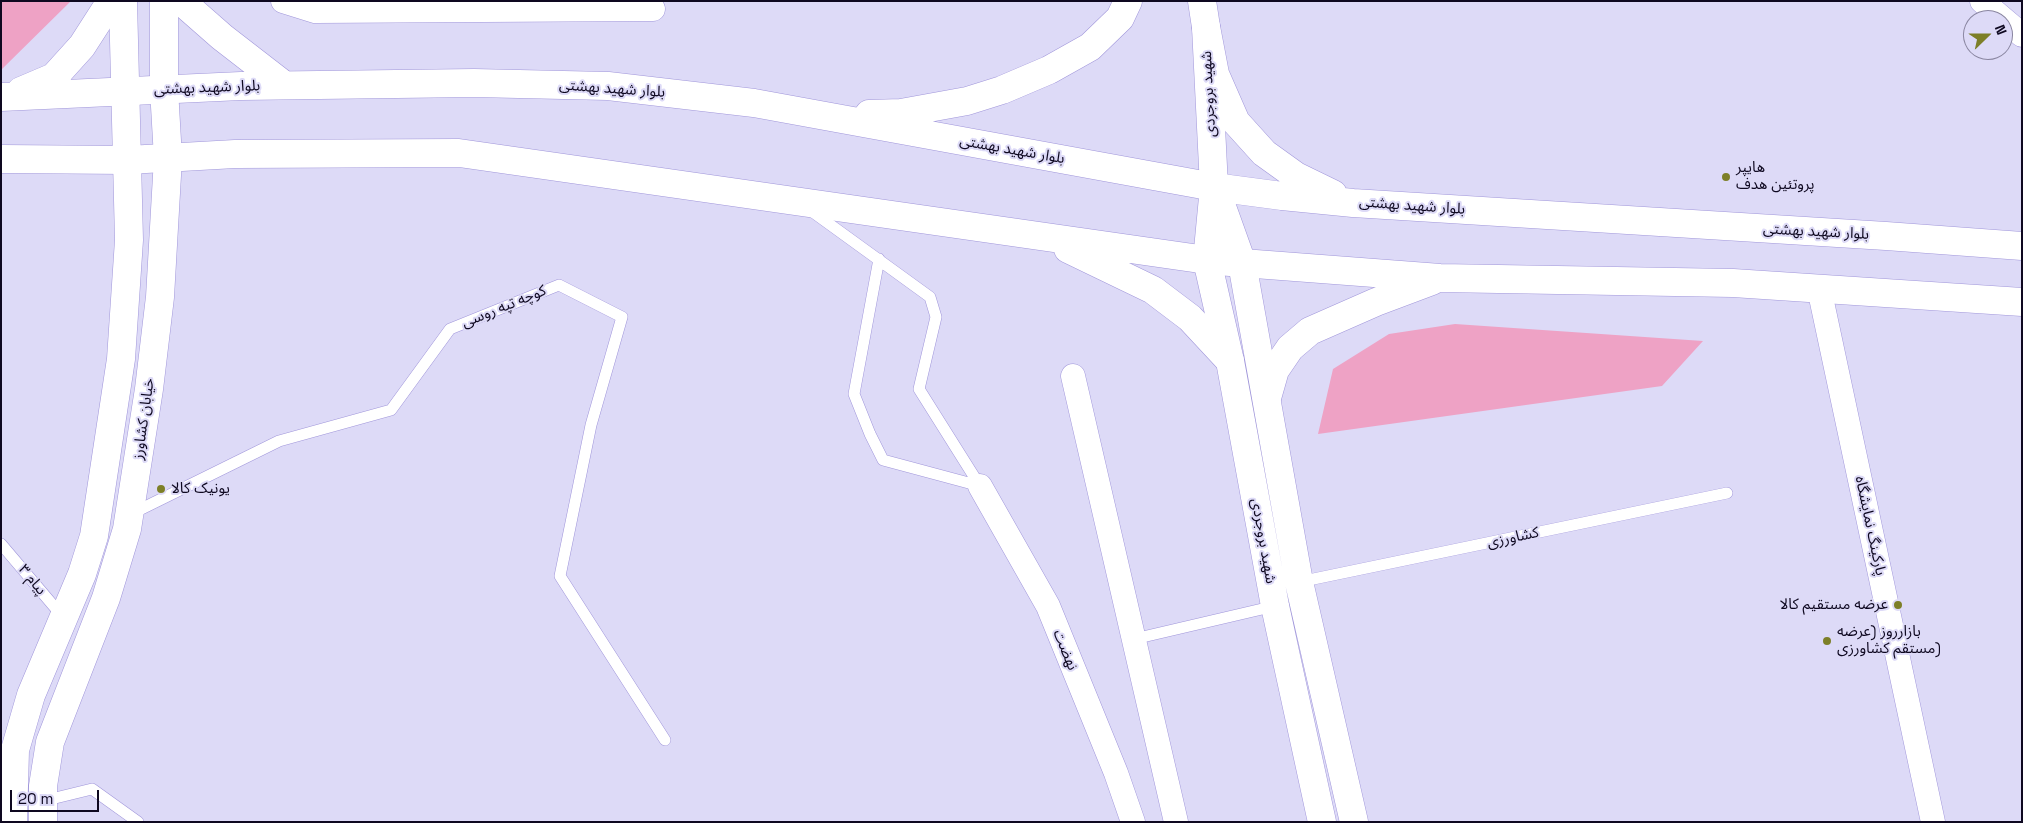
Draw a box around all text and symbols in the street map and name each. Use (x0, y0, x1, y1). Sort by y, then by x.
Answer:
north arrow (1963, 10, 2013, 60)
text: N (1991, 22, 2011, 37)
street label: شهید بروجردی (1198, 50, 1220, 138)
street label: بلوار شهید بهشتی (558, 76, 666, 102)
street label: بلوار شهید بهشتی (154, 77, 260, 99)
street label: بلوار شهید بهشتی (958, 132, 1066, 168)
place label: هایپر پروتئین هدف (1736, 159, 1814, 194)
marker: هایپر پروتئین هدف (1720, 171, 1732, 183)
street label: بلوار شهید بهشتی (1358, 193, 1466, 219)
street label: بلوار شهید بهشتی (1762, 220, 1870, 244)
street label: کوچه تپه روسی (459, 282, 549, 332)
street label: خیابان کشاورز (129, 377, 159, 461)
street label: پارکینگ نمایشگاه (1851, 474, 1889, 578)
place label: یونیک کالا (171, 480, 230, 498)
marker: یونیک کالا (155, 483, 167, 495)
street label: شهید بروجردی (1247, 497, 1279, 585)
street label: کشاورزی (1485, 524, 1541, 552)
street label: پیام ۳ (14, 561, 50, 599)
place label: عرضه مستقیم کالا (1779, 596, 1888, 614)
marker: عرضه مستقیم کالا (1892, 599, 1904, 611)
place label: بازارروز (عرضه مستقم کشاورزی) (1837, 623, 1941, 658)
street label: نهضت (1049, 627, 1081, 673)
marker: بازارروز (عرضه مستقم کشاورزی) (1821, 635, 1833, 647)
scale bar (12, 780, 101, 812)
text: 20 m (18, 789, 53, 808)

